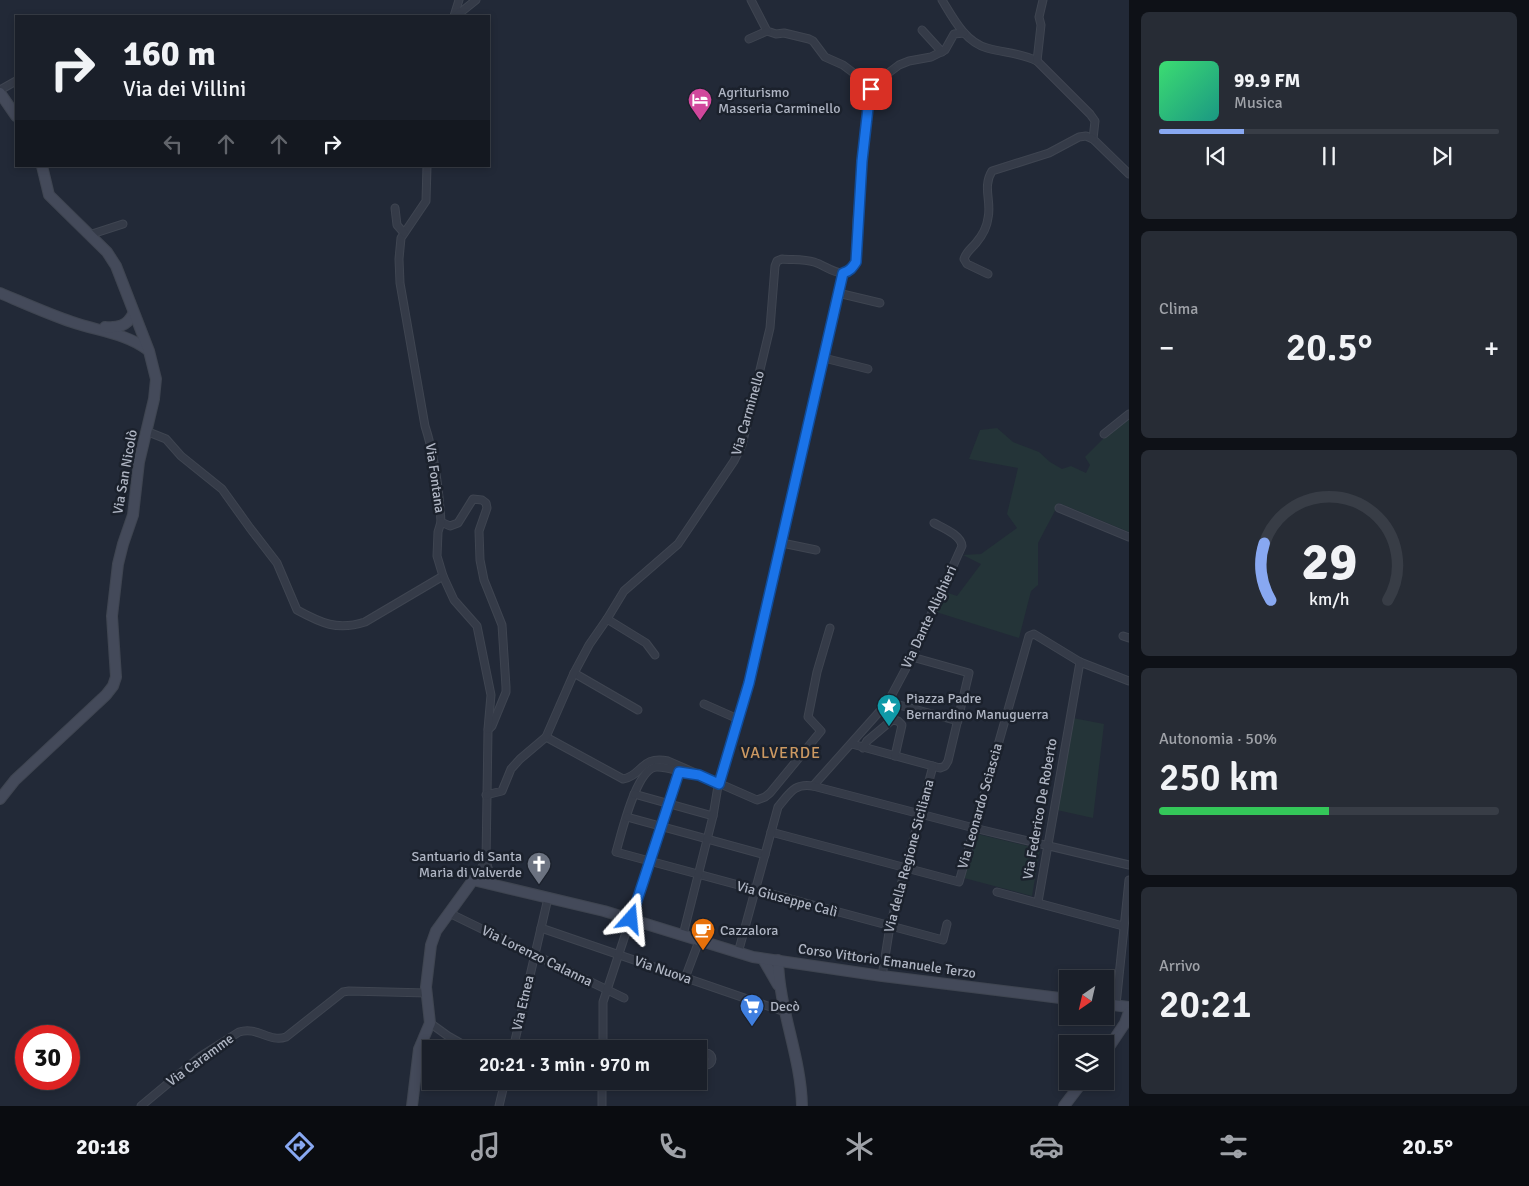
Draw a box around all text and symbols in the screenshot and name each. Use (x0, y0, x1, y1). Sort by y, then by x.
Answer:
text: 160 m (123, 32, 216, 75)
icon: right (40, 35, 105, 100)
pin (850, 68, 892, 110)
text: 99.9 FM (1234, 69, 1300, 93)
text: Via dei Villini (123, 75, 246, 102)
icon: arrive (857, 75, 885, 103)
place label: Agriturismo Masseria Carminello (718, 84, 840, 117)
hotel icon: Agriturismo Masseria Carminello (687, 87, 713, 121)
text: Musica (1234, 93, 1283, 113)
icon: left (159, 130, 187, 158)
icon: ahead (212, 130, 240, 158)
icon: ahead (265, 130, 293, 158)
icon: right (318, 130, 346, 158)
icon: previous (1202, 142, 1230, 170)
icon: pause (1315, 142, 1343, 170)
icon: next (1428, 142, 1456, 170)
text: Clima (1159, 299, 1198, 319)
text: 20.5° (1286, 324, 1372, 371)
text: − (1159, 331, 1174, 365)
text: + (1484, 331, 1499, 365)
street label: Via Carminello (728, 369, 768, 457)
street label: Via San Nicolò (109, 428, 141, 516)
street label: Via Fontana (422, 442, 448, 514)
text: 29 (1301, 530, 1357, 594)
street label: Via Dante Alighieri (898, 563, 960, 671)
text: km/h (1309, 588, 1349, 610)
place label: Piazza Padre Bernardino Manuguerra (906, 690, 1049, 723)
place icon: Piazza Padre Bernardino Manuguerra (876, 693, 902, 727)
text: Autonomia · 50% (1159, 729, 1277, 749)
street label: Via Federico De Roberto (1019, 737, 1061, 881)
street label: Via Leonardo Sciascia (954, 741, 1006, 871)
district label: VALVERDE (741, 743, 821, 763)
text: 250 km (1159, 754, 1279, 801)
street label: Via della Regione Siciliana (880, 778, 938, 934)
place label: Santuario di Santa Maria di Valverde (412, 848, 522, 881)
church icon: Santuario di Santa Maria di Valverde (526, 851, 552, 885)
street label: Via Giuseppe Calì (735, 877, 839, 921)
position arrow (604, 892, 656, 944)
cafe icon: Cazzalora (690, 917, 716, 951)
street label: Via Lorenzo Calanna (479, 922, 595, 990)
place label: Cazzalora (720, 922, 778, 939)
street label: Corso Vittorio Emanuele Terzo (797, 940, 977, 982)
street label: Via Nuova (632, 952, 694, 988)
text: Arrivo (1159, 956, 1200, 976)
north arrow (1059, 970, 1114, 1025)
map controls (1059, 970, 1114, 1090)
street label: Via Etnea (508, 974, 538, 1032)
text: 20:21 (1159, 981, 1252, 1028)
supermarket icon: Decò (739, 993, 765, 1027)
place label: Decò (770, 998, 800, 1015)
speed limit sign: 30 (15, 1025, 80, 1090)
street label: Via Caramme (163, 1030, 237, 1090)
button: layers (1059, 1035, 1114, 1090)
text: 20:21 · 3 min · 970 m (479, 1053, 650, 1077)
icon: directions (282, 1129, 317, 1164)
icon: music (468, 1129, 503, 1164)
icon: phone (655, 1129, 690, 1164)
icon: climate (842, 1129, 877, 1164)
icon: car (1029, 1129, 1064, 1164)
icon: filters (1216, 1129, 1251, 1164)
text: 20:18 (76, 1133, 130, 1160)
text: 20.5° (1402, 1133, 1453, 1160)

